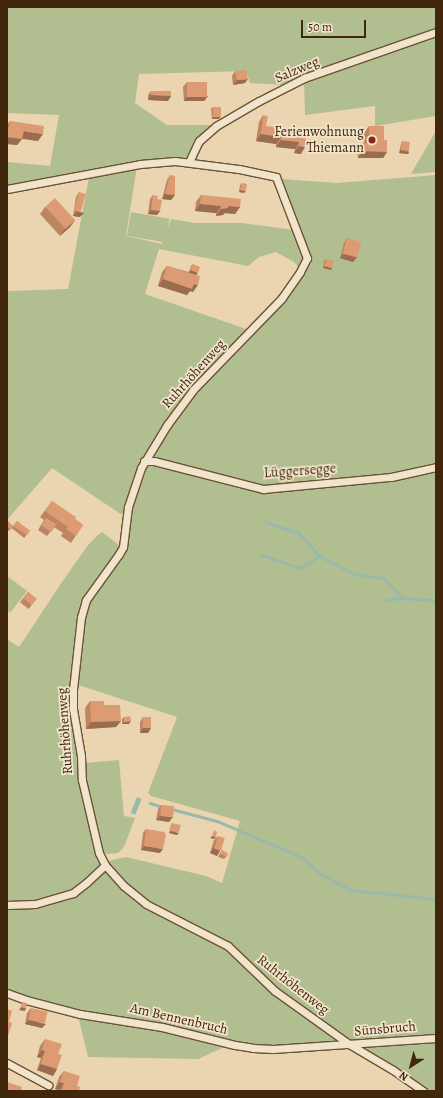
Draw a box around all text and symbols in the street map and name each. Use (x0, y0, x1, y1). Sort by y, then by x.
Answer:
scale bar (303, 12, 368, 38)
text: 50 m (308, 19, 332, 35)
street label: Salzweg (272, 53, 322, 87)
place label: Ferienwohnung Thiemann (274, 124, 364, 156)
marker: Ferienwohnung Thiemann (367, 135, 377, 145)
street label: Ruhrhöhenweg (159, 336, 229, 412)
street label: Lüggersegge (263, 460, 337, 482)
street label: Ruhrhöhenweg (54, 687, 76, 775)
street label: Ruhrhöhenweg (254, 952, 332, 1018)
street label: Am Bennenbruch (129, 1000, 229, 1038)
street label: Sünsbruch (354, 1018, 416, 1040)
north arrow (391, 1046, 431, 1086)
text: N (396, 1068, 411, 1085)

